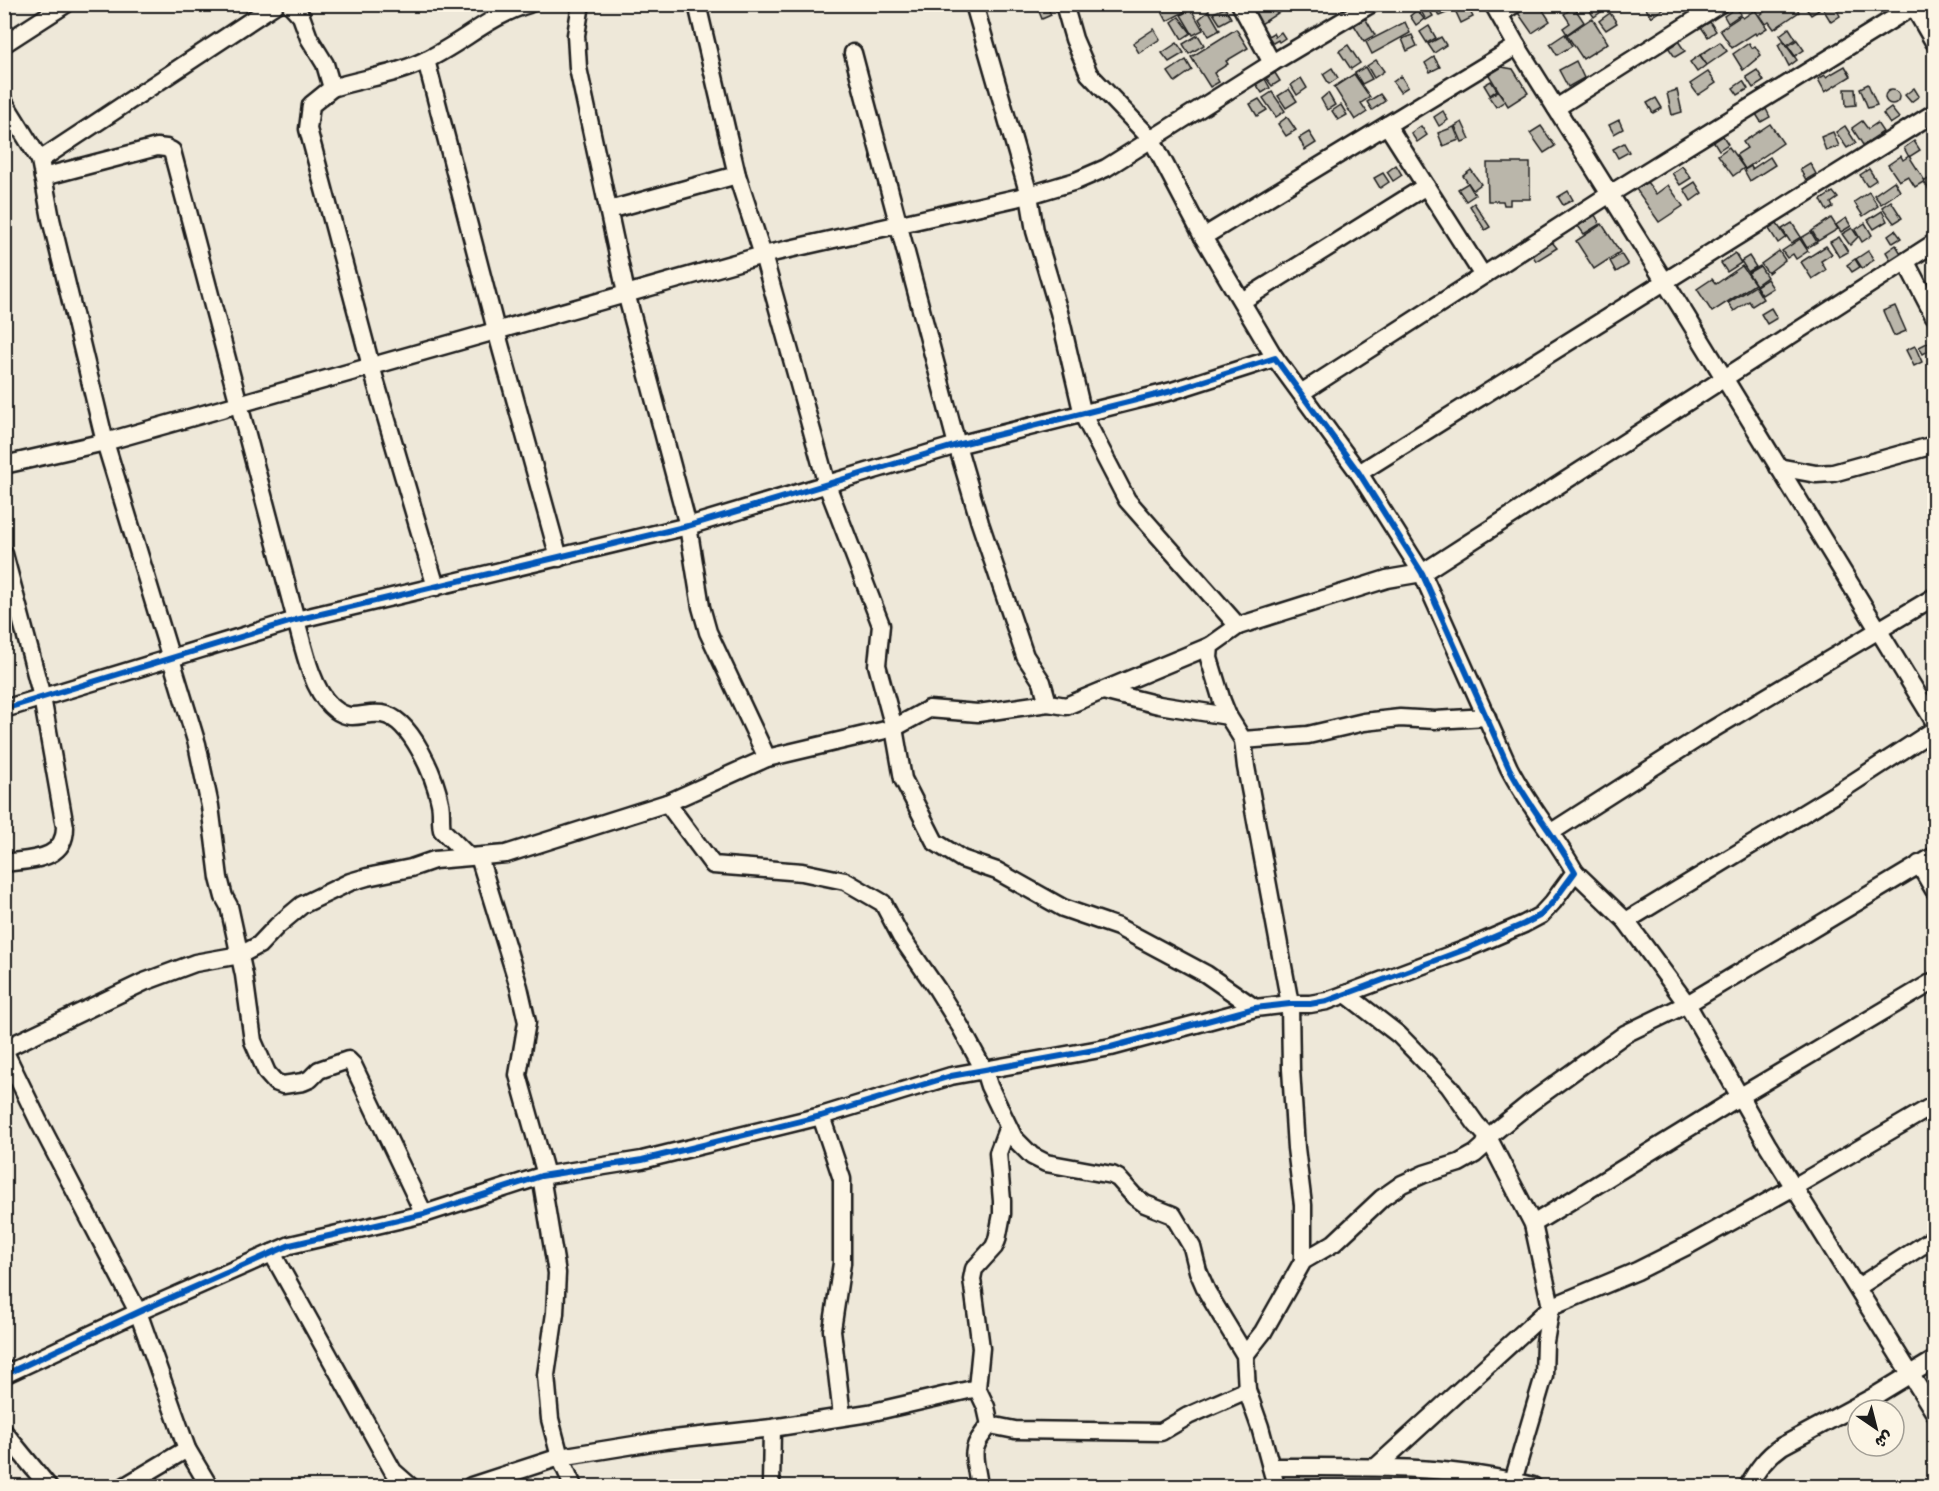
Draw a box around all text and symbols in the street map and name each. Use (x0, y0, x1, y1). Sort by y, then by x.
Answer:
north arrow (1846, 1398, 1906, 1458)
text: ش (1872, 1427, 1897, 1453)

